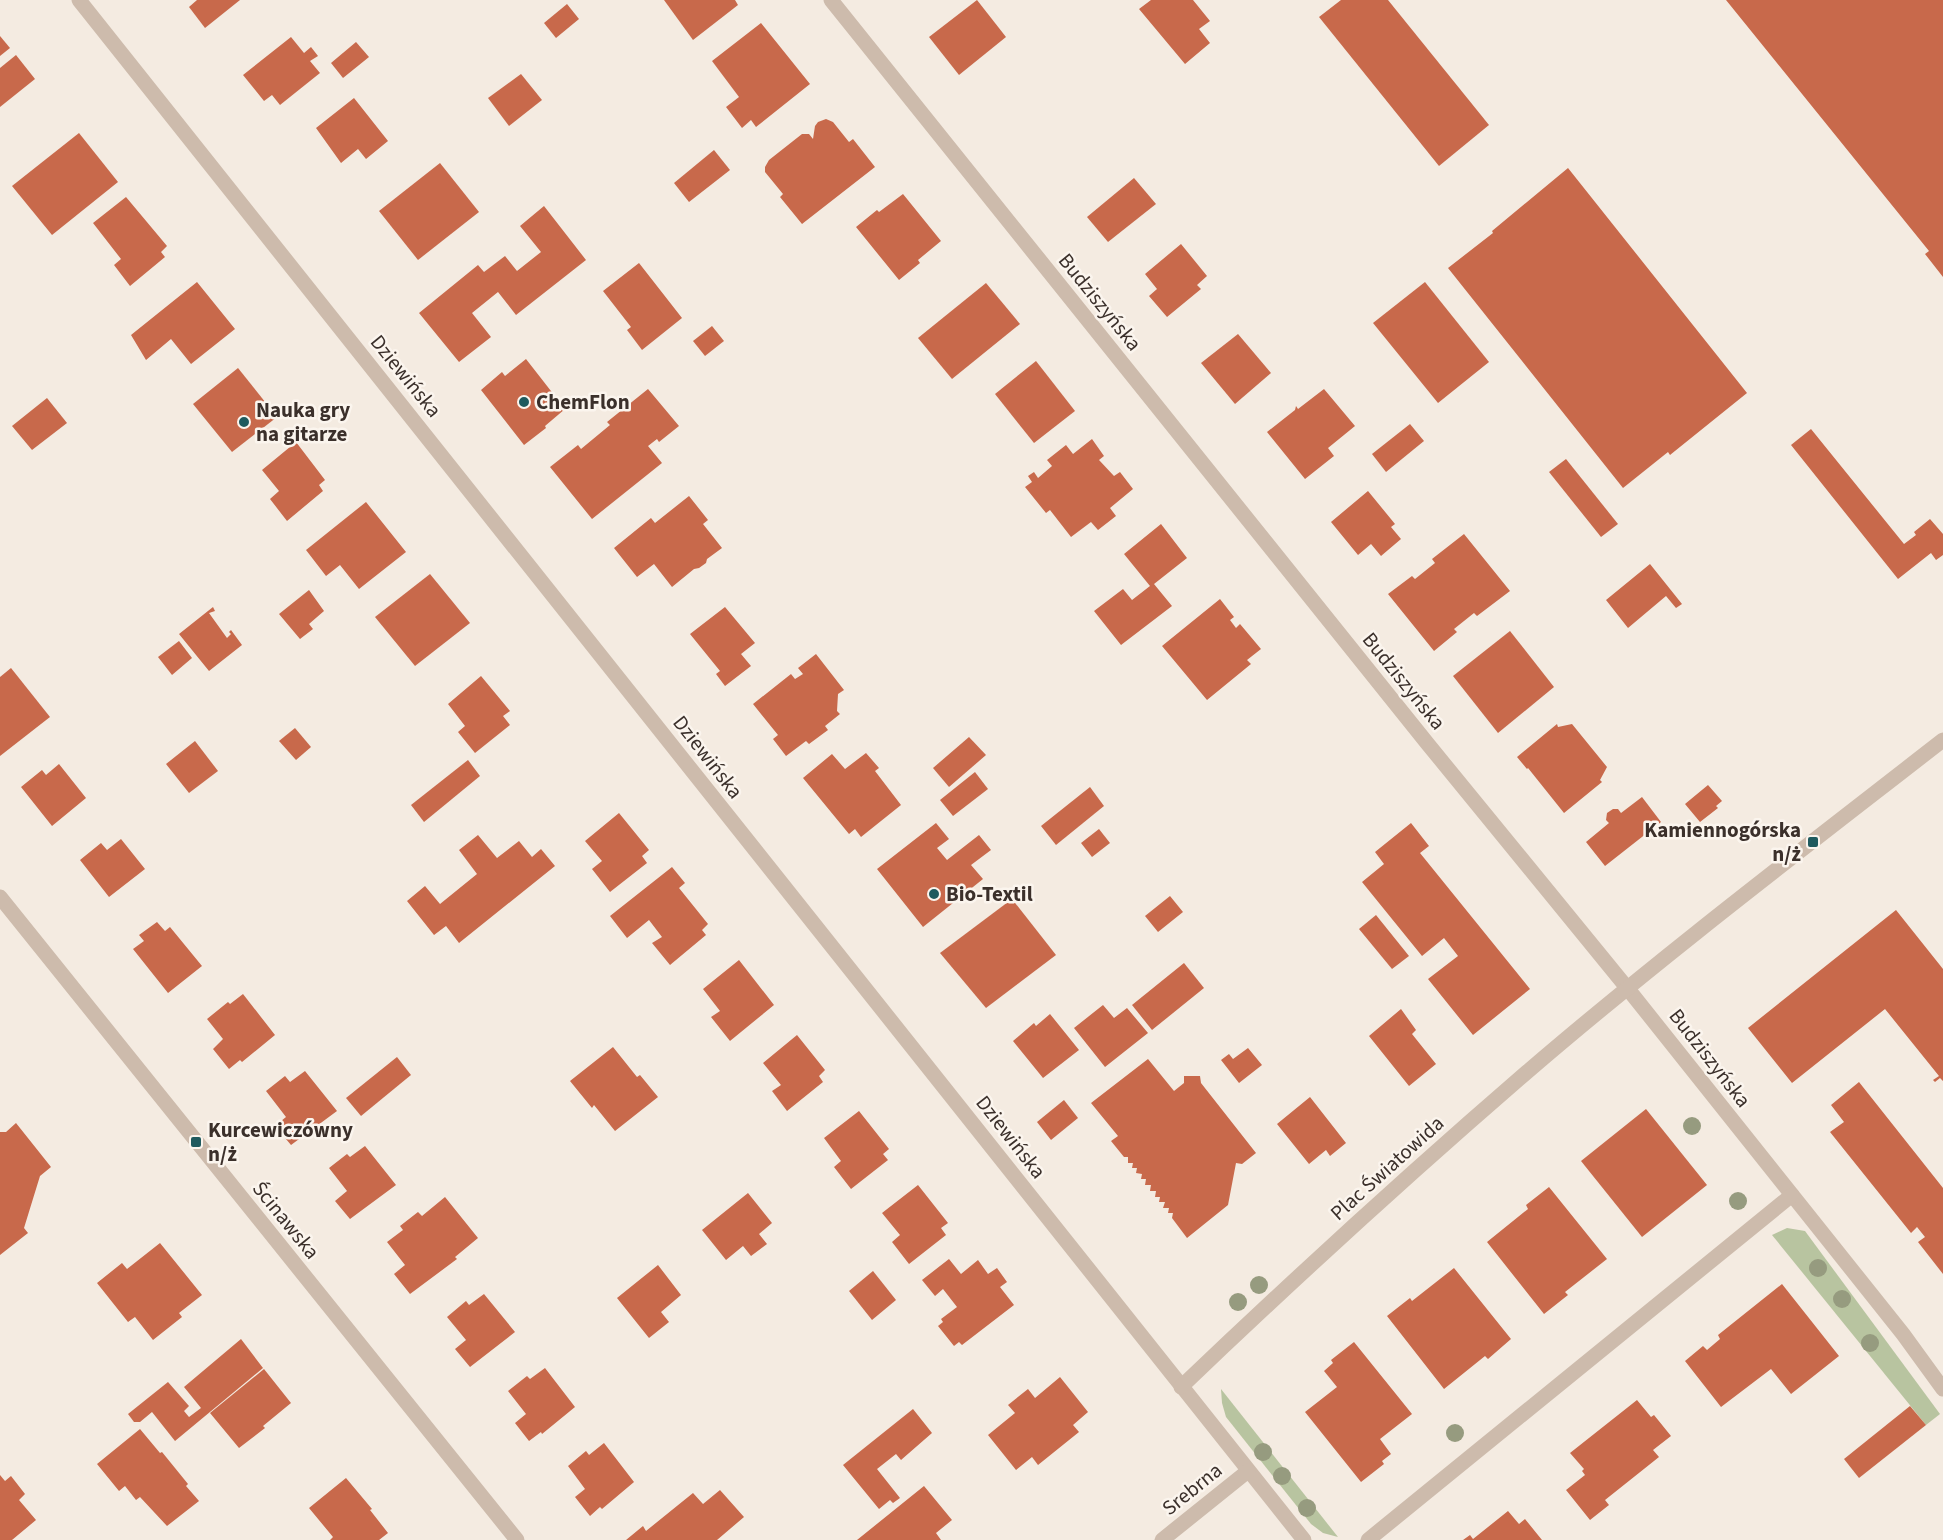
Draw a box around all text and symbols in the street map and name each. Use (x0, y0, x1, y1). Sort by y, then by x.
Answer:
street label: Budziszyńska (1051, 247, 1149, 357)
street label: Dziewińska (363, 328, 449, 424)
place label: ChemFlon (536, 387, 630, 417)
place label: Nauka gry na gitarze (256, 395, 350, 449)
marker: ChemFlon (517, 395, 531, 409)
marker: Nauka gry na gitarze (237, 415, 251, 429)
street label: Budziszyńska (1355, 626, 1453, 736)
street label: Dziewińska (666, 709, 750, 805)
place label: Kamiennogórska n/ż (1644, 815, 1801, 869)
marker: Kamiennogórska n/ż (1806, 835, 1820, 849)
place label: Bio-Textil (946, 879, 1033, 909)
marker: Bio-Textil (927, 887, 941, 901)
street label: Budziszyńska (1662, 1002, 1758, 1114)
street label: Dziewińska (969, 1089, 1053, 1185)
street label: Plac Światowida (1323, 1109, 1451, 1227)
place label: Kurcewiczówny n/ż (208, 1115, 353, 1169)
marker: Kurcewiczówny n/ż (189, 1135, 203, 1149)
street label: Ścinawska (245, 1175, 327, 1265)
street label: Srebrna (1155, 1455, 1229, 1523)

